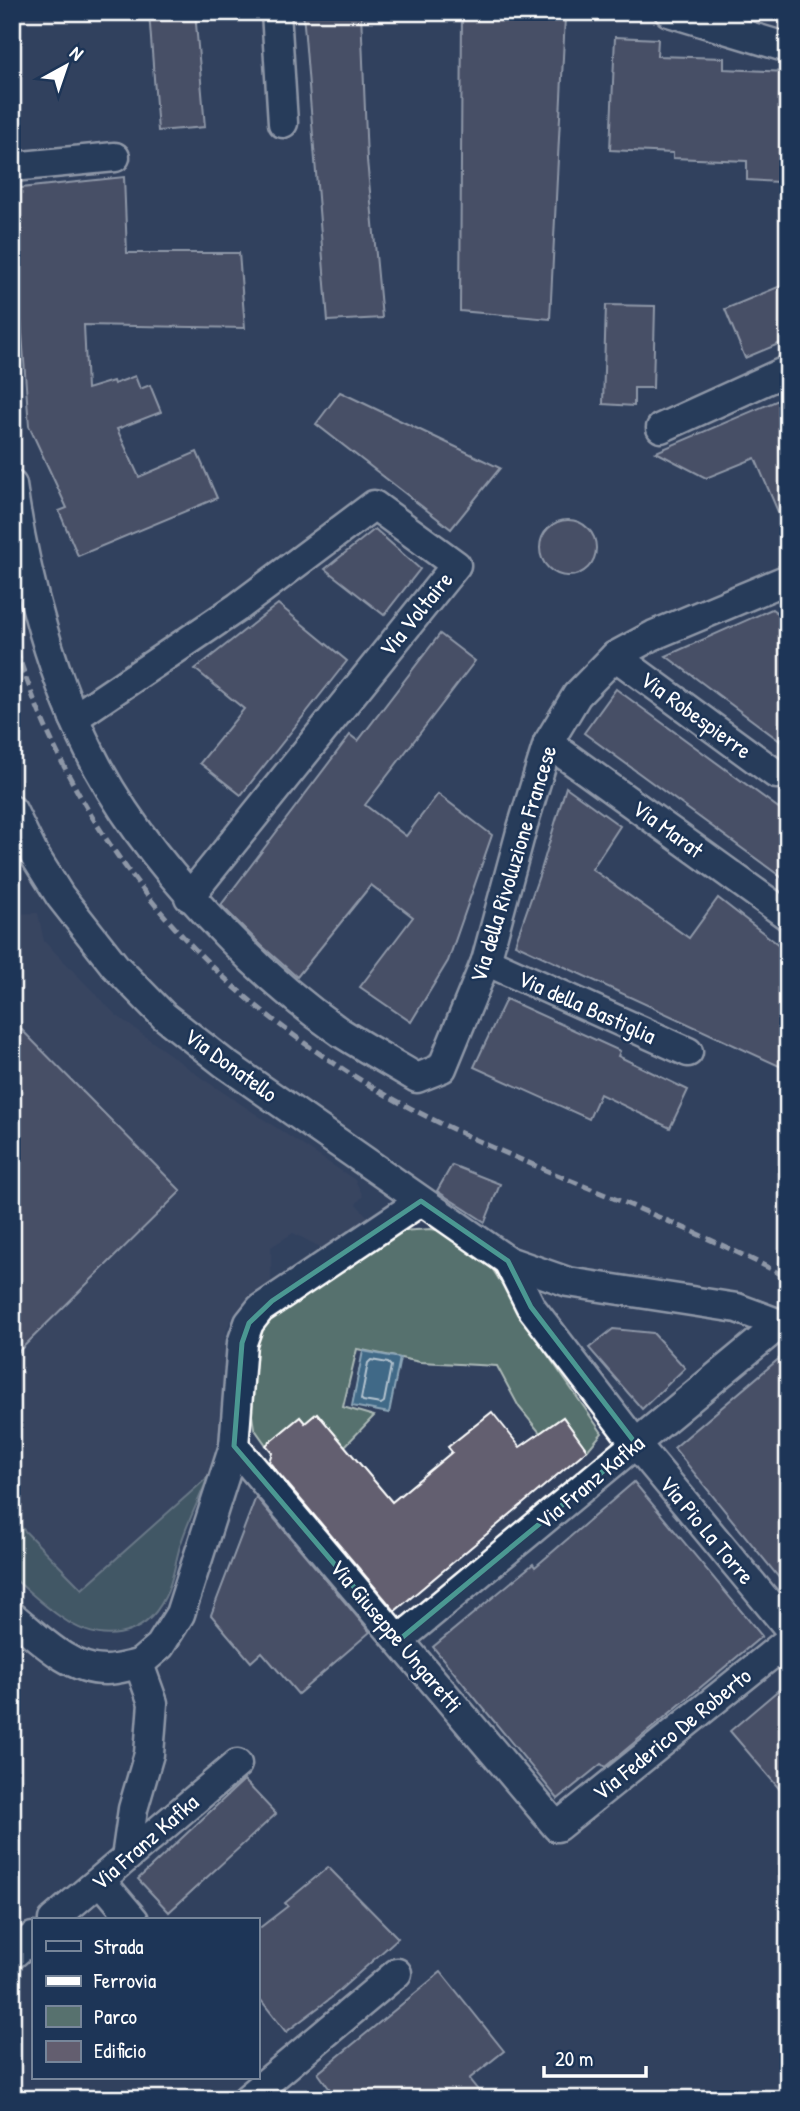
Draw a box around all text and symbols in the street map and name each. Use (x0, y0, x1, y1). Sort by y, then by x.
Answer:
north arrow (32, 32, 102, 102)
text: N (65, 40, 89, 66)
street label: Via Voltaire (372, 565, 459, 663)
street label: Via Robespierre (634, 664, 758, 766)
street label: Via della Rivoluzione Francese (462, 742, 563, 986)
street label: Via Marat (626, 792, 711, 866)
street label: Via della Bastiglia (513, 962, 661, 1051)
street label: Via Donatello (178, 1020, 284, 1109)
street label: Via Franz Kafka (529, 1427, 650, 1536)
street label: Via Pio La Torre (653, 1469, 762, 1591)
street label: Via Giuseppe Ungaretti (323, 1552, 470, 1719)
street label: Via Federico De Roberto (586, 1660, 757, 1807)
street label: Via Franz Kafka (85, 1787, 205, 1897)
legend (32, 1918, 259, 2080)
text: Strada (94, 1932, 144, 1961)
text: Ferrovia (93, 1966, 156, 1995)
text: Parco (94, 2002, 137, 2031)
scale bar (544, 2034, 646, 2078)
text: Edificio (94, 2036, 146, 2065)
text: 20 m (555, 2044, 593, 2073)

